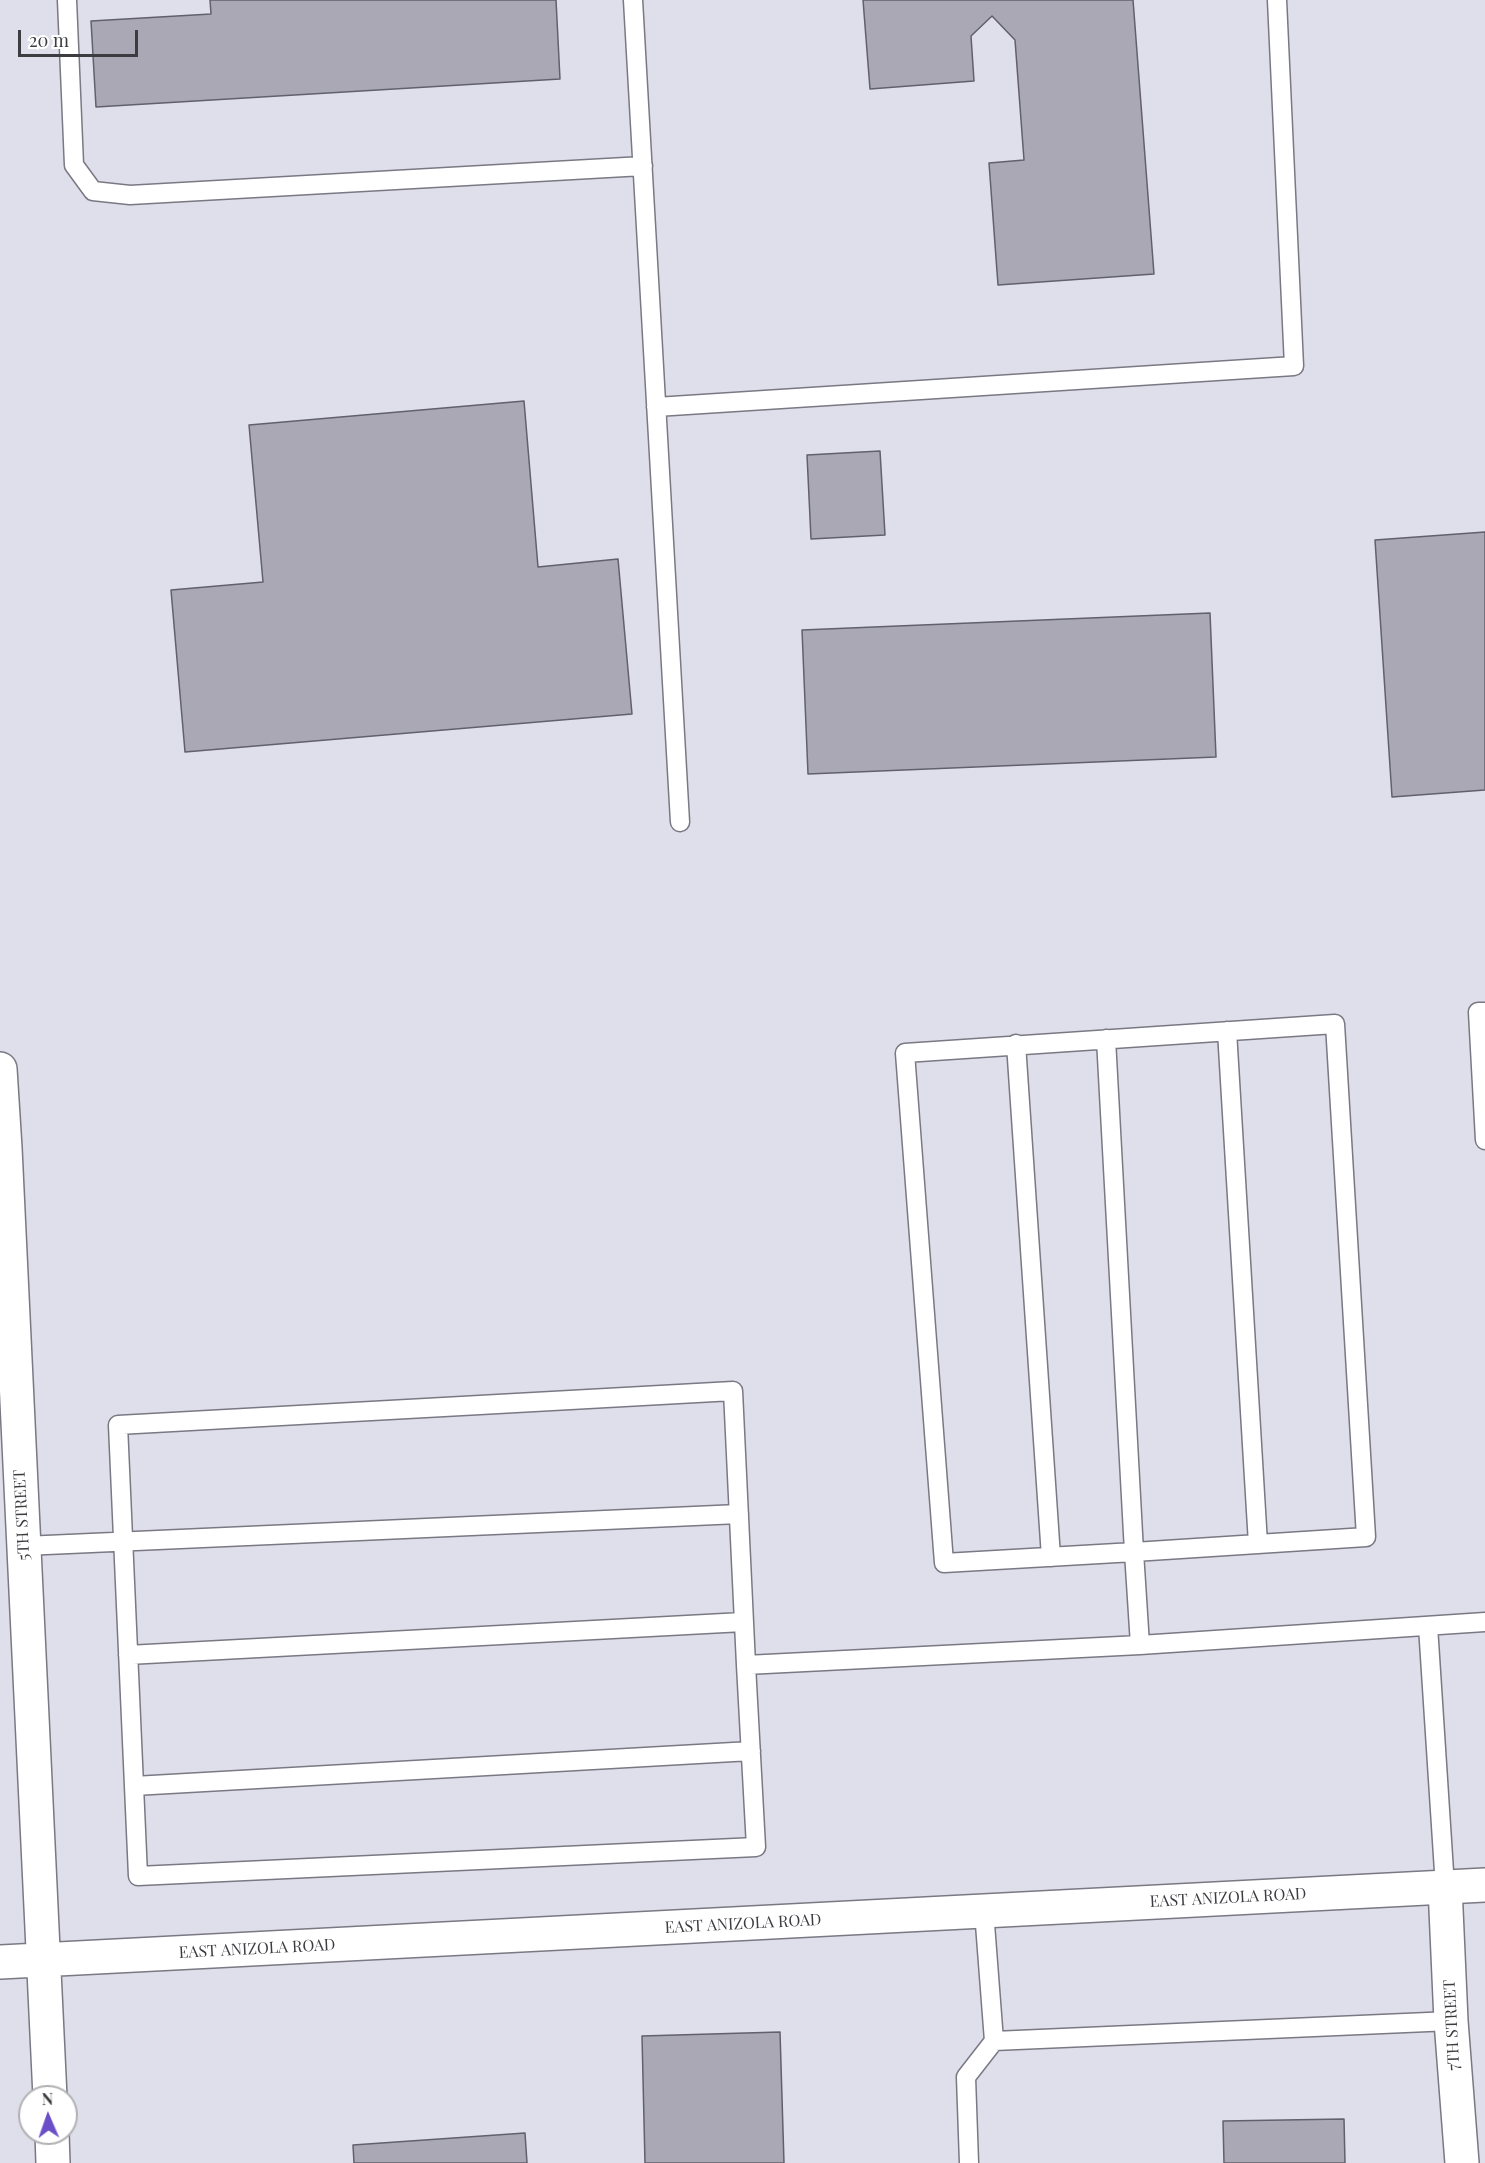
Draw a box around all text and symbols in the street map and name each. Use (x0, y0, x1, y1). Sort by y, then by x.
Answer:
scale bar (21, 18, 141, 56)
text: 20 m (29, 28, 69, 52)
street label: 5TH STREET (10, 1469, 34, 1561)
street label: EAST ANIZOLA ROAD (1149, 1884, 1307, 1912)
street label: EAST ANIZOLA ROAD (664, 1910, 822, 1938)
street label: EAST ANIZOLA ROAD (178, 1935, 336, 1963)
street label: 7TH STREET (1440, 1979, 1464, 2071)
north arrow (18, 2085, 78, 2145)
text: N (41, 2088, 54, 2109)

